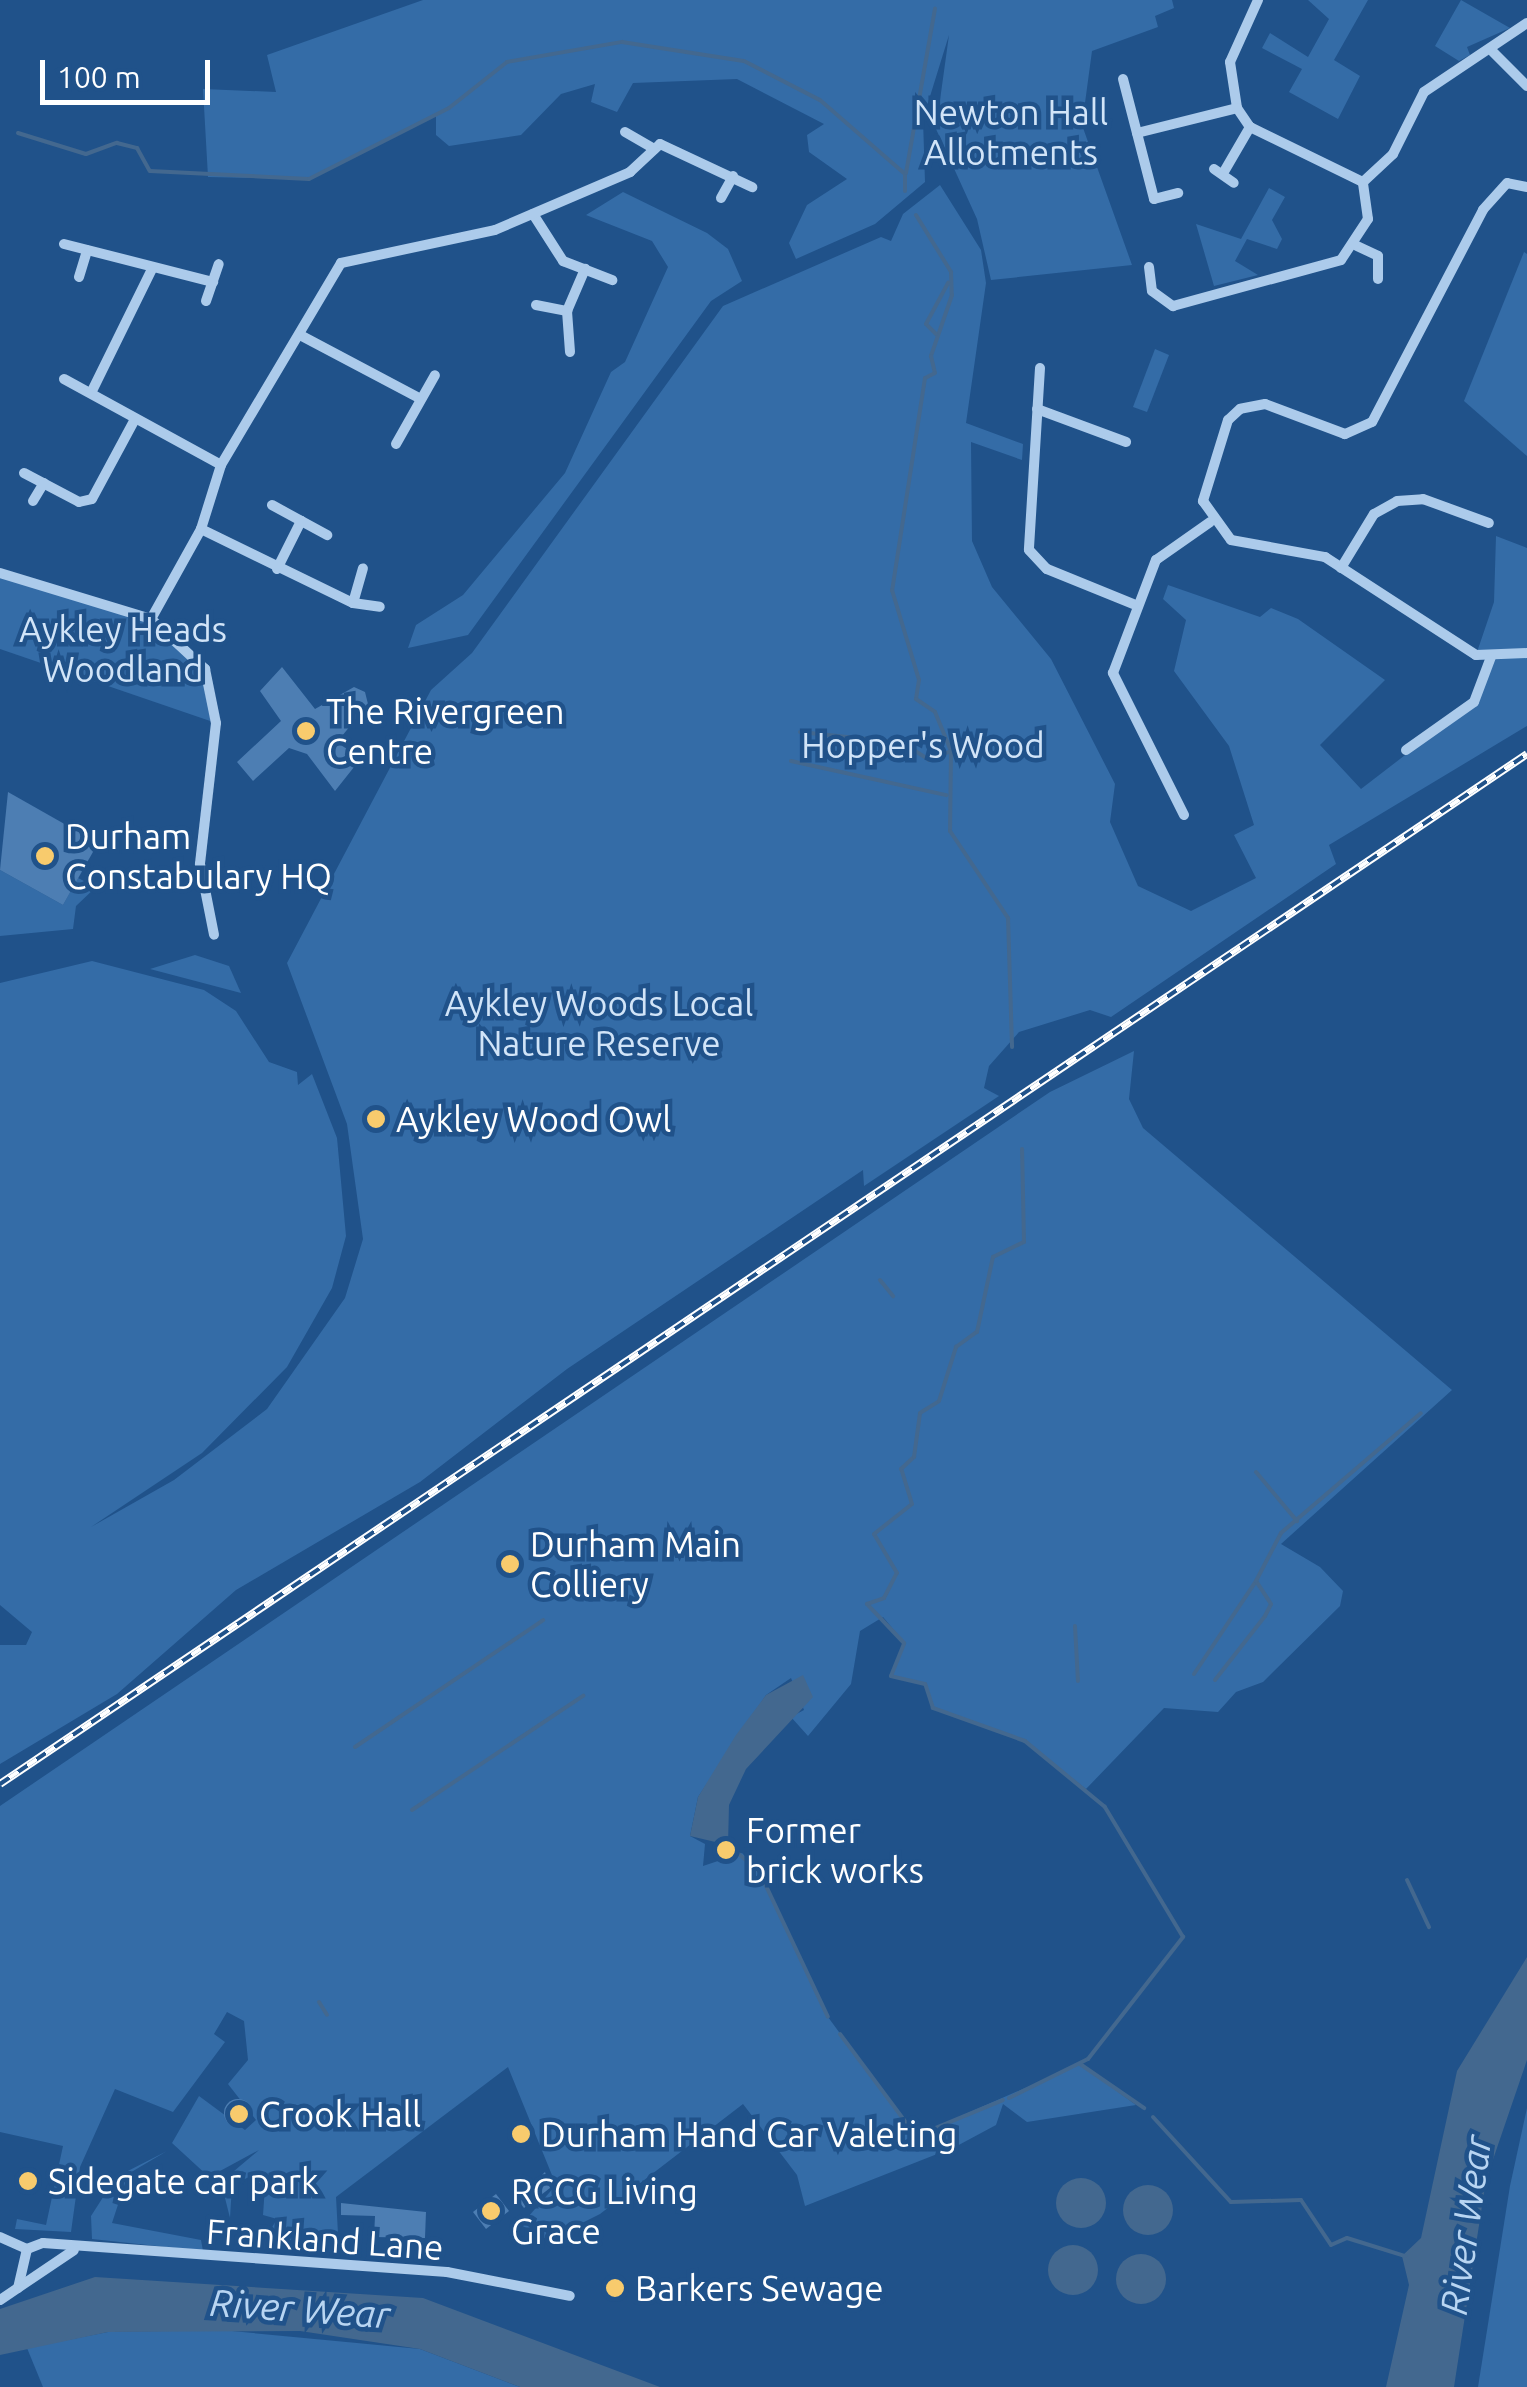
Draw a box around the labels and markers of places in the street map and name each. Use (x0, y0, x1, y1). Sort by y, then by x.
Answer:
place label: The Rivergreen Centre (326, 690, 565, 772)
marker: The Rivergreen Centre (295, 720, 317, 742)
place label: Durham Constabulary HQ (65, 815, 332, 897)
marker: Durham Constabulary HQ (34, 845, 56, 867)
place label: Aykley Wood Owl (396, 1098, 671, 1140)
marker: Aykley Wood Owl (365, 1108, 387, 1130)
place label: Durham Main Colliery (530, 1523, 741, 1605)
marker: Durham Main Colliery (499, 1553, 521, 1575)
place label: Former brick works (746, 1809, 924, 1891)
marker: Former brick works (715, 1839, 737, 1861)
place label: Crook Hall (259, 2093, 421, 2135)
marker: Crook Hall (228, 2103, 250, 2125)
place label: Durham Hand Car Valeting (541, 2113, 957, 2155)
marker: Durham Hand Car Valeting (510, 2123, 532, 2145)
place label: Sidegate car park (48, 2160, 319, 2202)
marker: Sidegate car park (17, 2170, 39, 2192)
place label: RCCG Living Grace (511, 2170, 698, 2252)
marker: RCCG Living Grace (480, 2200, 502, 2222)
place label: Barkers Sewage (635, 2267, 884, 2309)
marker: Barkers Sewage (604, 2277, 626, 2299)

